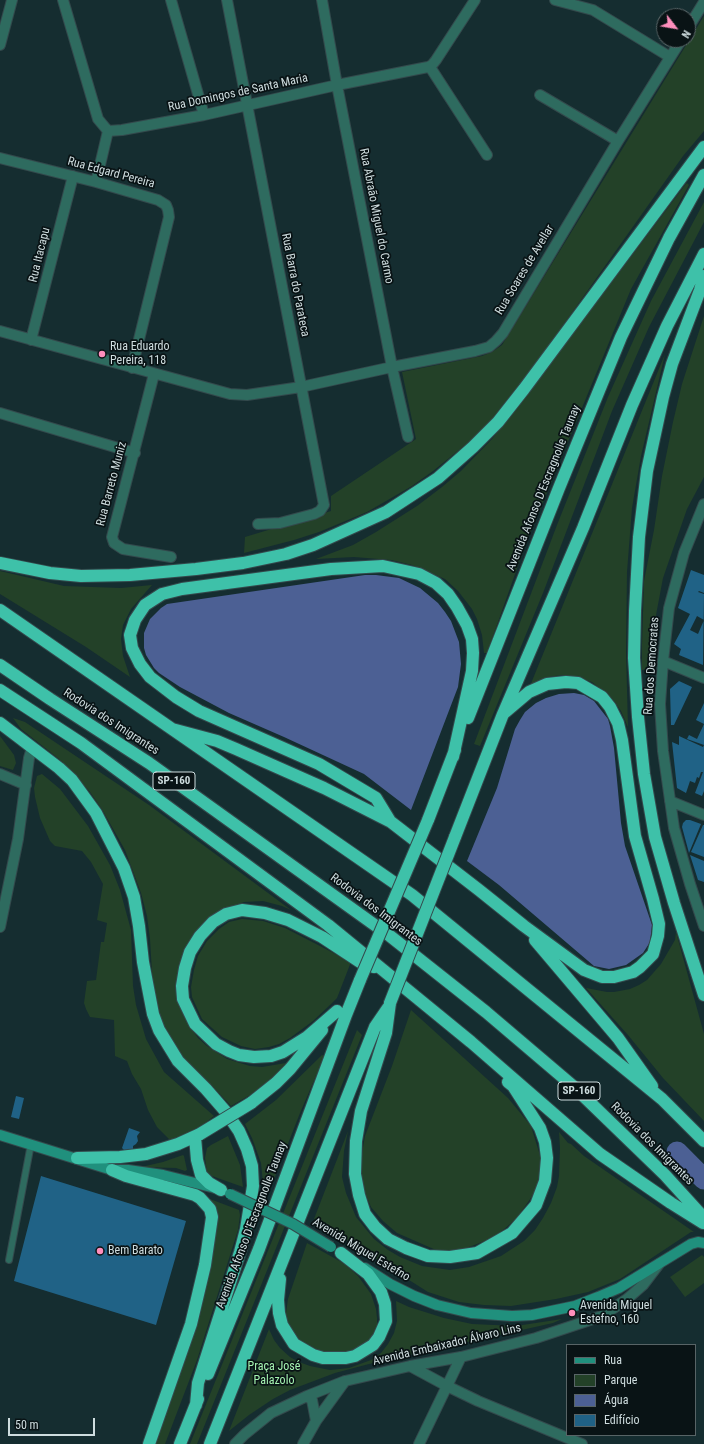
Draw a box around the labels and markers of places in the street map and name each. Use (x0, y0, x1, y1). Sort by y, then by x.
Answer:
place label: Rua Eduardo Pereira, 118 (110, 340, 170, 368)
marker: Rua Eduardo Pereira, 118 (97, 349, 107, 359)
place label: Bem Barato (108, 1244, 163, 1258)
marker: Bem Barato (95, 1246, 105, 1256)
place label: Avenida Miguel Estefno, 160 (580, 1299, 652, 1327)
marker: Avenida Miguel Estefno, 160 (567, 1308, 577, 1318)

